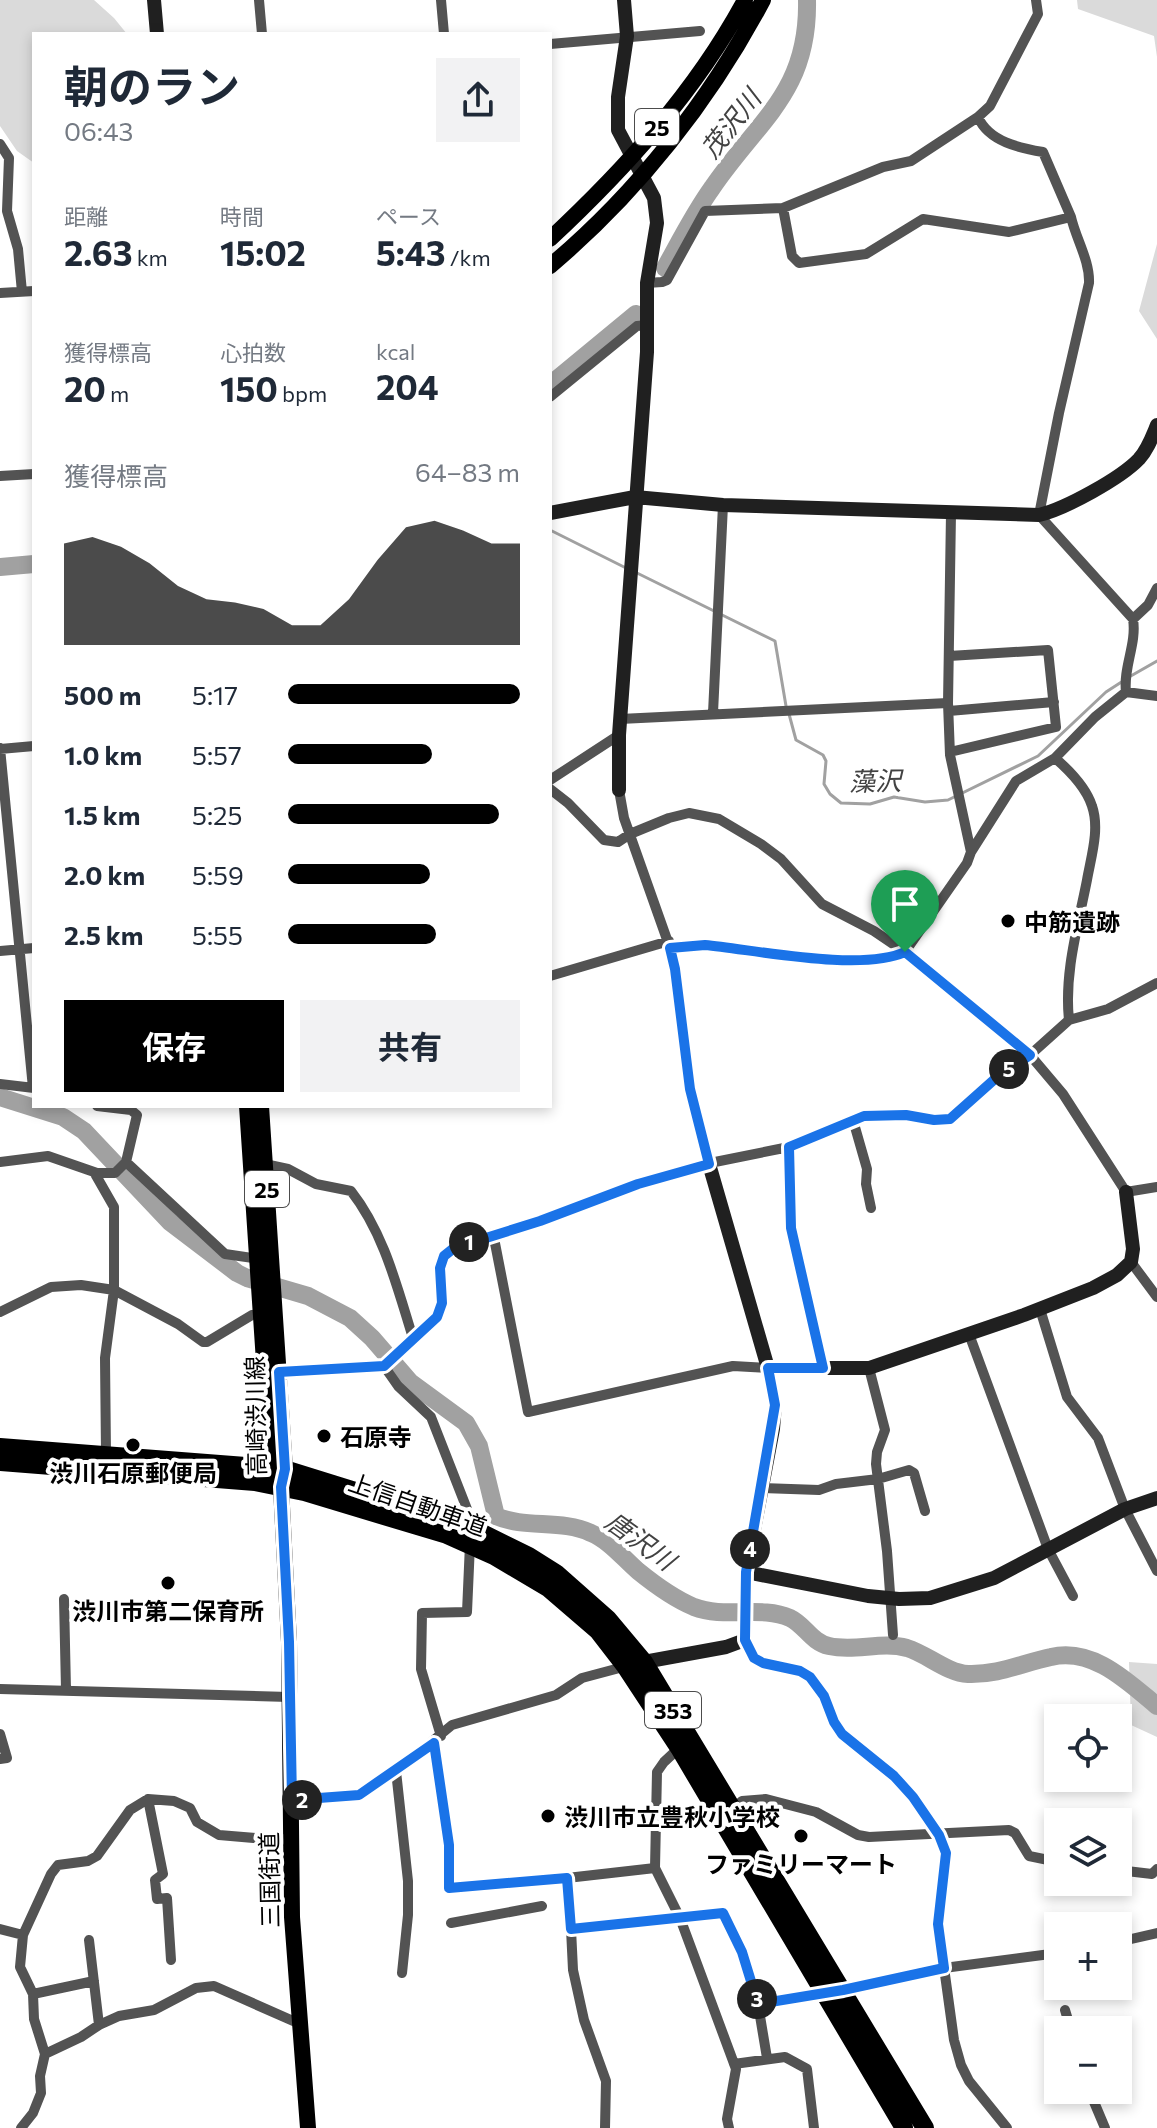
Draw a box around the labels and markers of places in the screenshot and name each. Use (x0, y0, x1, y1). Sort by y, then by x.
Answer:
pin (871, 870, 939, 952)
place label: 中筋遺跡 (1024, 907, 1120, 936)
marker: 中筋遺跡 (999, 912, 1017, 930)
pin: 5 (989, 1049, 1029, 1089)
pin: 1 (449, 1222, 489, 1262)
place label: 石原寺 (340, 1422, 412, 1451)
marker: 石原寺 (315, 1427, 333, 1445)
marker: 渋川石原郵便局 (124, 1436, 142, 1454)
place label: 渋川石原郵便局 (49, 1458, 217, 1487)
pin: 4 (730, 1529, 770, 1569)
marker: 渋川市第二保育所 (159, 1574, 177, 1592)
place label: 渋川市第二保育所 (72, 1596, 264, 1625)
pin: 2 (282, 1780, 322, 1820)
place label: 渋川市立豊秋小学校 (564, 1802, 780, 1831)
marker: 渋川市立豊秋小学校 (539, 1807, 557, 1825)
marker: ファミリーマート (792, 1827, 810, 1845)
place label: ファミリーマート (705, 1849, 897, 1878)
pin: 3 (737, 1979, 777, 2019)

